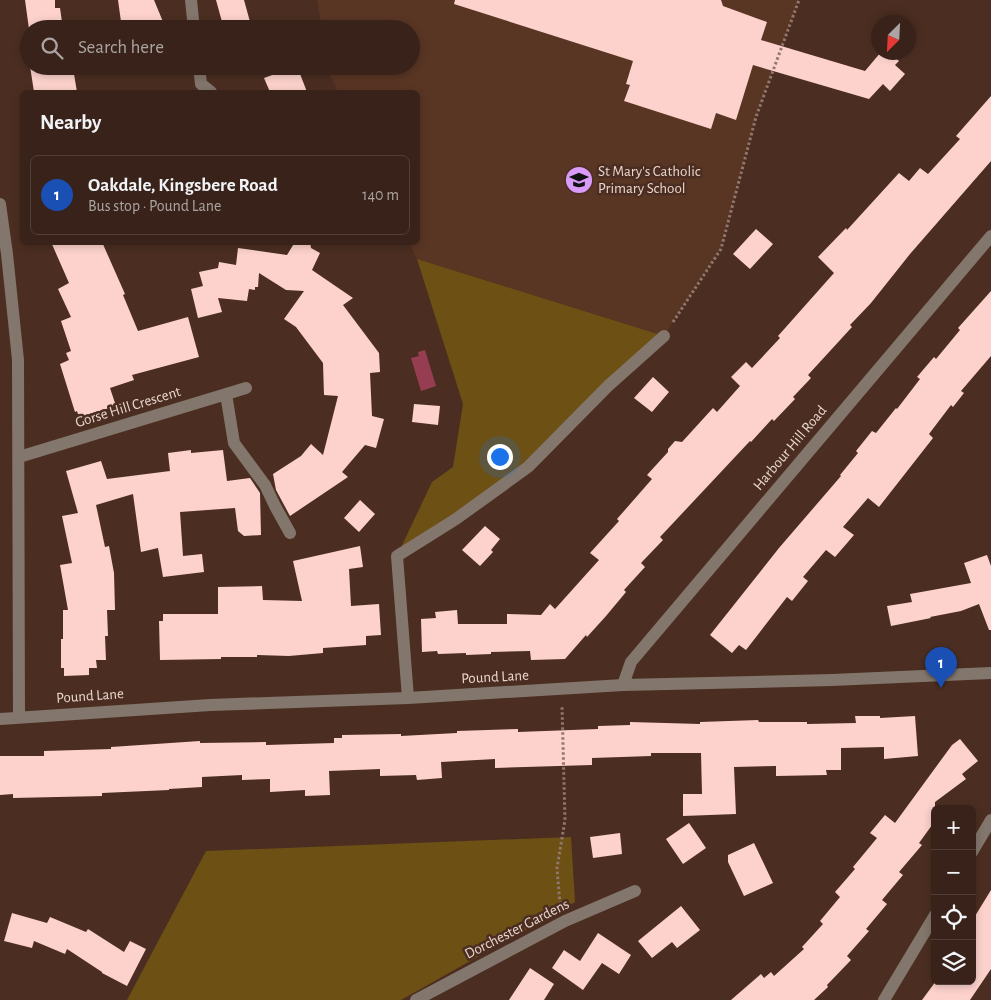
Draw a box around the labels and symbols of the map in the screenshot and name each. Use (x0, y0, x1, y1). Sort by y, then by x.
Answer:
north arrow (871, 15, 916, 60)
place label: St Mary's Catholic Primary School (598, 164, 701, 196)
school or university icon: St Mary's Catholic Primary School (564, 165, 594, 195)
street label: Gorse Hill Crescent (73, 384, 183, 430)
street label: Harbour Hill Road (750, 403, 830, 493)
your location (487, 444, 513, 470)
pin: 1 (925, 647, 957, 688)
street label: Pound Lane (461, 668, 529, 686)
street label: Pound Lane (56, 686, 124, 706)
street label: Dorchester Gardens (462, 896, 572, 962)

